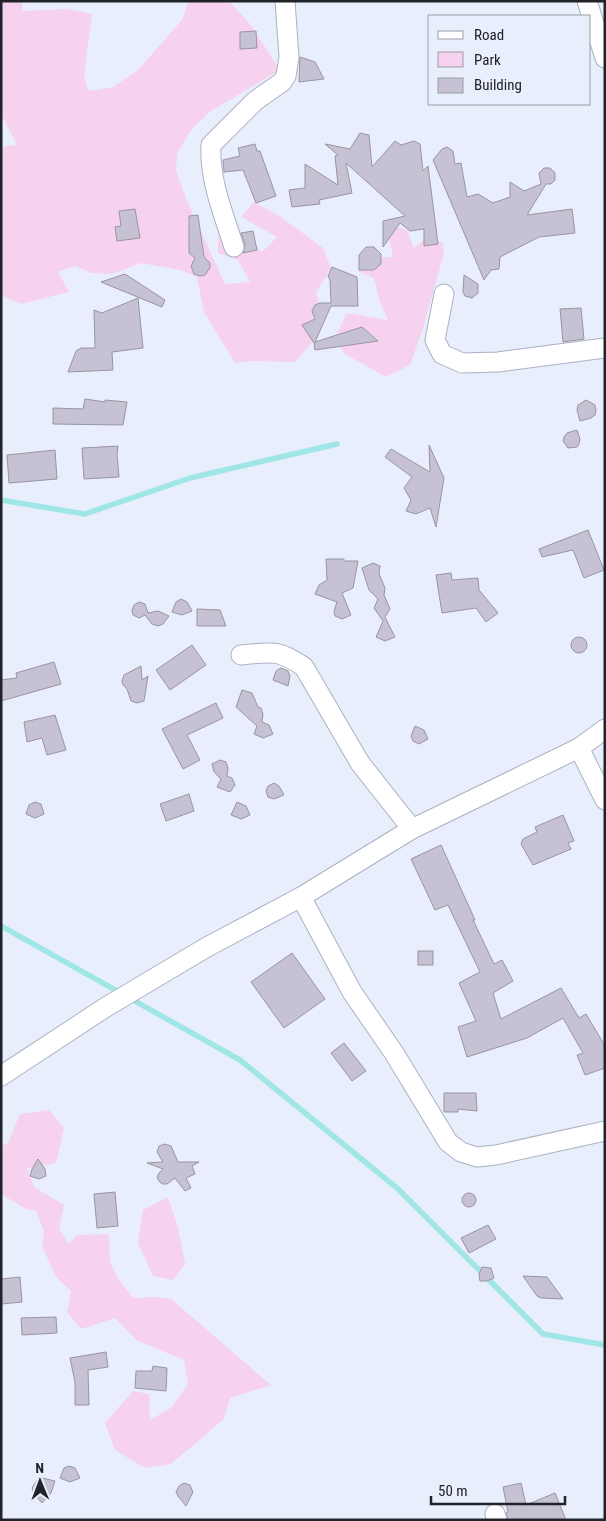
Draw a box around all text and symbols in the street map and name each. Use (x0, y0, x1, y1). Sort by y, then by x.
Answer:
legend (428, 15, 591, 105)
text: Road (474, 26, 504, 44)
text: Park (474, 51, 501, 69)
text: Building (474, 76, 522, 94)
north arrow (15, 1456, 65, 1506)
text: N (35, 1460, 44, 1476)
scale bar (431, 1474, 565, 1506)
text: 50 m (438, 1482, 468, 1500)

